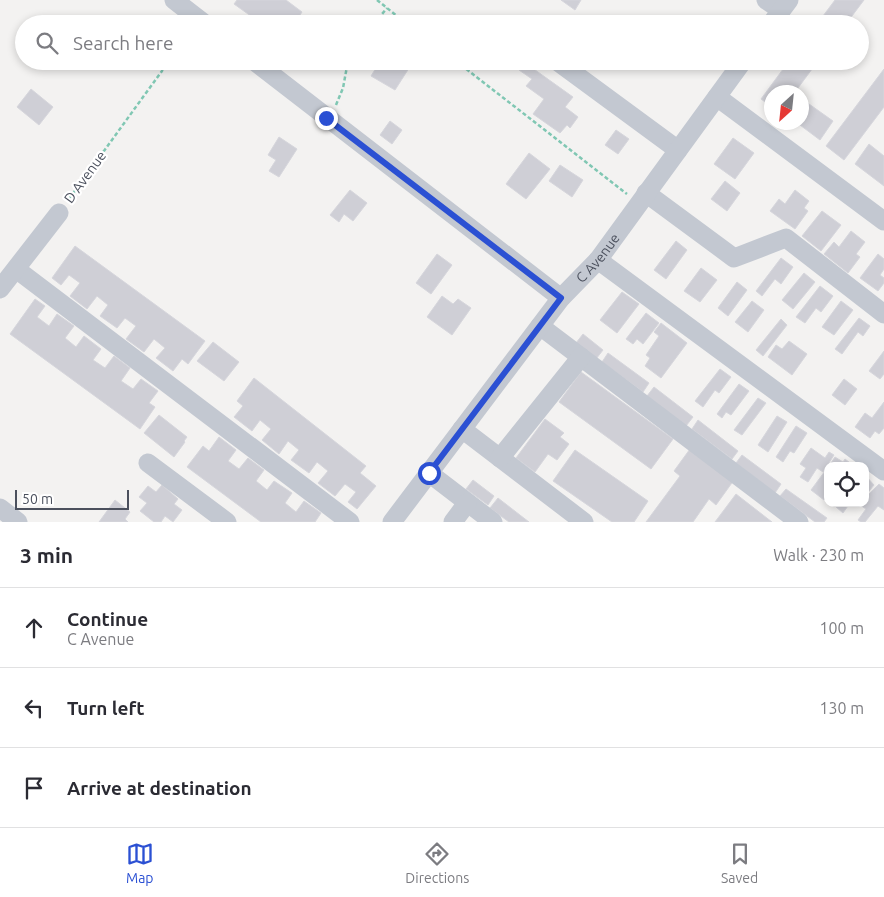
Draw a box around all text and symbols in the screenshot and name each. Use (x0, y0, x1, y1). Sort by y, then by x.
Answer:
search box (15, 15, 869, 70)
icon: search (33, 29, 61, 57)
text: Search here (73, 32, 173, 54)
north arrow (764, 85, 809, 130)
route end (315, 107, 338, 130)
street label: D Avenue (61, 148, 109, 206)
street label: C Avenue (573, 230, 623, 286)
route start (418, 462, 441, 485)
map controls (824, 462, 869, 507)
button: locate (824, 462, 869, 507)
scale bar (15, 487, 129, 510)
text: 50 m (22, 491, 53, 507)
text: 3 min (20, 543, 73, 567)
text: Walk · 230 m (773, 546, 864, 564)
text: Continue (67, 608, 148, 630)
icon: ahead (20, 614, 48, 642)
text: 100 m (819, 619, 864, 637)
text: C Avenue (67, 630, 134, 648)
icon: left (20, 694, 48, 722)
text: Turn left (67, 697, 145, 719)
text: 130 m (819, 699, 864, 717)
icon: arrive (20, 774, 48, 802)
text: Arrive at destination (67, 777, 252, 799)
tab: Map (126, 840, 154, 886)
tab: Directions (405, 840, 469, 886)
tab: Saved (721, 840, 758, 886)

